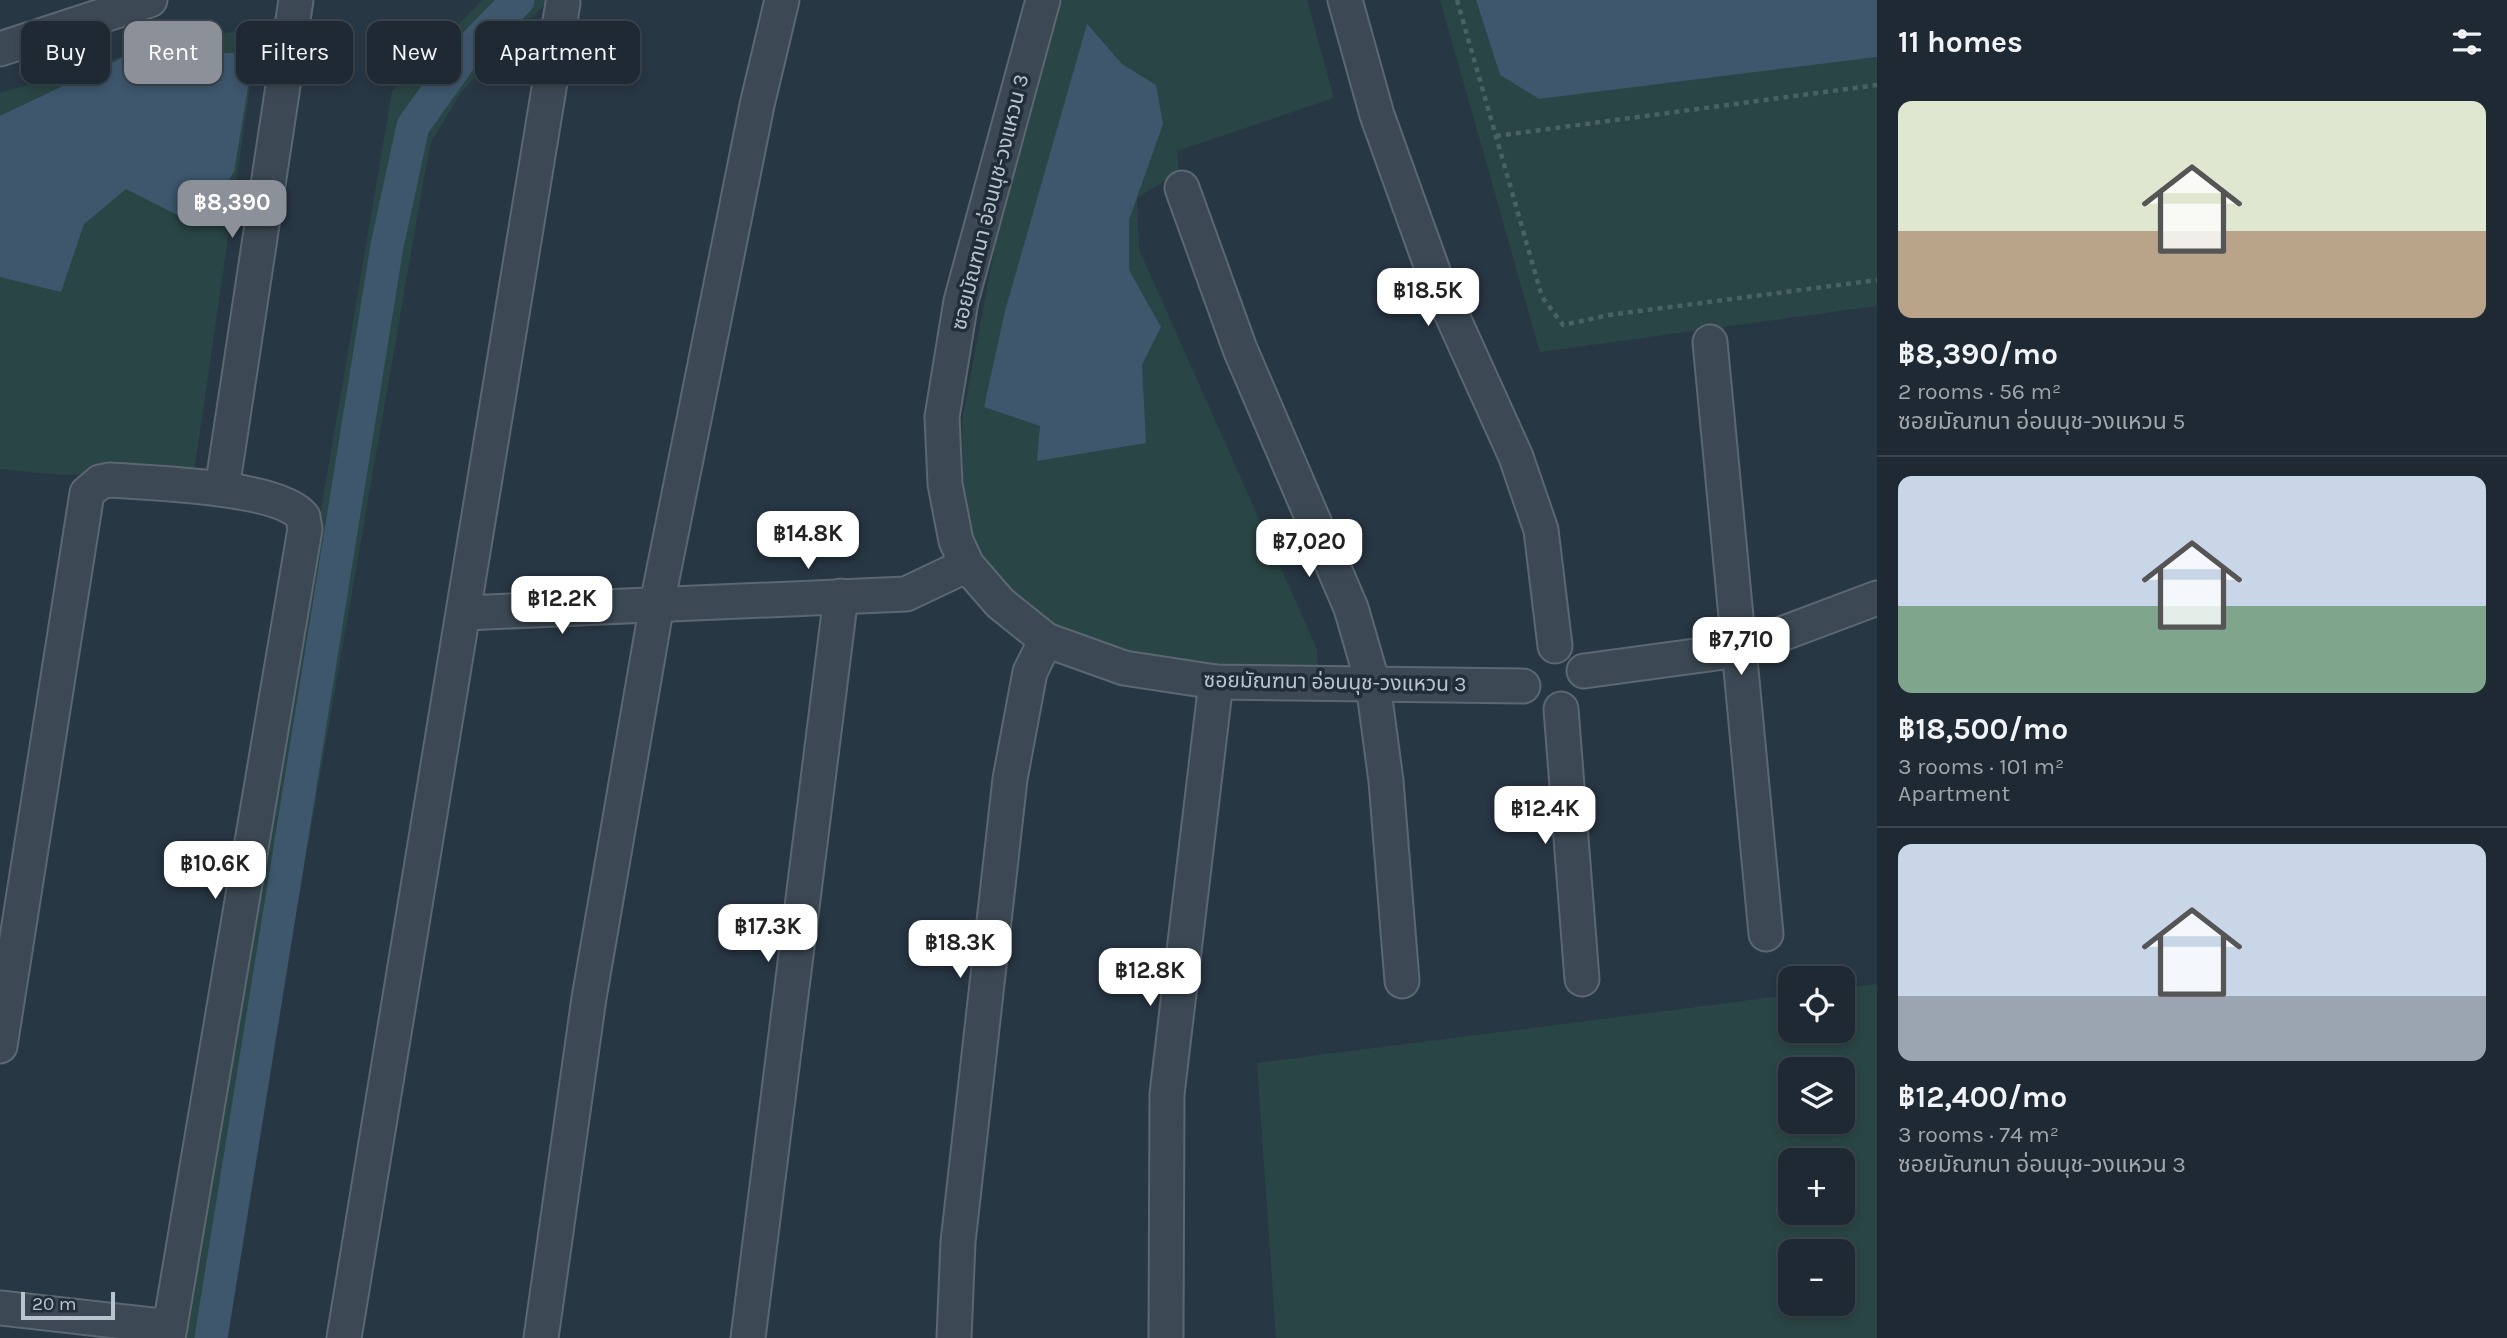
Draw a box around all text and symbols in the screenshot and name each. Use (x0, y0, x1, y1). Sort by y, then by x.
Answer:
chip: Buy (21, 21, 110, 84)
chip: Rent (124, 21, 222, 84)
chip: Filters (236, 21, 353, 84)
chip: New (367, 21, 461, 84)
chip: Apartment (475, 21, 640, 84)
icon: filters (2448, 23, 2486, 61)
text: 11 homes (1898, 24, 2023, 60)
street label: ซอยมัณฑนา อ่อนนุช-วงแหวน 3 (947, 72, 1034, 333)
icon: home (2129, 146, 2255, 272)
pin: ฿8,390 (175, 180, 289, 240)
text: ฿8,390 (194, 189, 270, 216)
pin: ฿18.5K (1371, 268, 1485, 328)
text: ฿18.5K (1393, 277, 1463, 304)
text: ฿8,390/mo (1898, 336, 2058, 372)
text: 2 rooms · 56 m² (1898, 378, 2061, 405)
text: ซอยมัณฑนา อ่อนนุช-วงแหวน 5 (1898, 408, 2185, 435)
pin: ฿14.8K (751, 512, 865, 571)
text: ฿14.8K (773, 520, 843, 547)
pin: ฿7,020 (1252, 520, 1366, 579)
icon: home (2129, 522, 2255, 648)
text: ฿7,020 (1272, 528, 1346, 555)
pin: ฿12.2K (505, 576, 619, 636)
text: ฿12.2K (527, 585, 597, 612)
pin: ฿7,710 (1684, 618, 1798, 677)
text: ฿7,710 (1709, 626, 1773, 653)
street label: ซอยมัณฑนา อ่อนนุช-วงแหวน 3 (1203, 668, 1467, 697)
text: ฿18,500/mo (1898, 711, 2068, 747)
text: 3 rooms · 101 m² (1898, 753, 2064, 780)
text: Apartment (1898, 780, 2010, 807)
pin: ฿12.4K (1488, 786, 1602, 846)
text: ฿12.4K (1510, 795, 1580, 822)
pin: ฿10.6K (158, 842, 272, 901)
text: ฿10.6K (180, 850, 250, 877)
icon: home (2129, 889, 2255, 1015)
pin: ฿17.3K (711, 904, 825, 964)
text: ฿17.3K (734, 913, 802, 940)
pin: ฿18.3K (903, 920, 1017, 980)
text: ฿18.3K (925, 929, 995, 956)
pin: ฿12.8K (1093, 948, 1207, 1008)
text: ฿12.8K (1115, 957, 1185, 984)
map controls (1778, 966, 1855, 1316)
button: locate (1778, 966, 1855, 1043)
button: layers (1778, 1057, 1855, 1134)
text: ฿12,400/mo (1898, 1079, 2067, 1115)
text: 3 rooms · 74 m² (1898, 1121, 2059, 1148)
button: + (1778, 1148, 1855, 1225)
text: ซอยมัณฑนา อ่อนนุช-วงแหวน 3 (1898, 1151, 2186, 1178)
button: − (1778, 1239, 1855, 1316)
scale bar (21, 1289, 116, 1321)
text: 20 m (32, 1293, 77, 1315)

